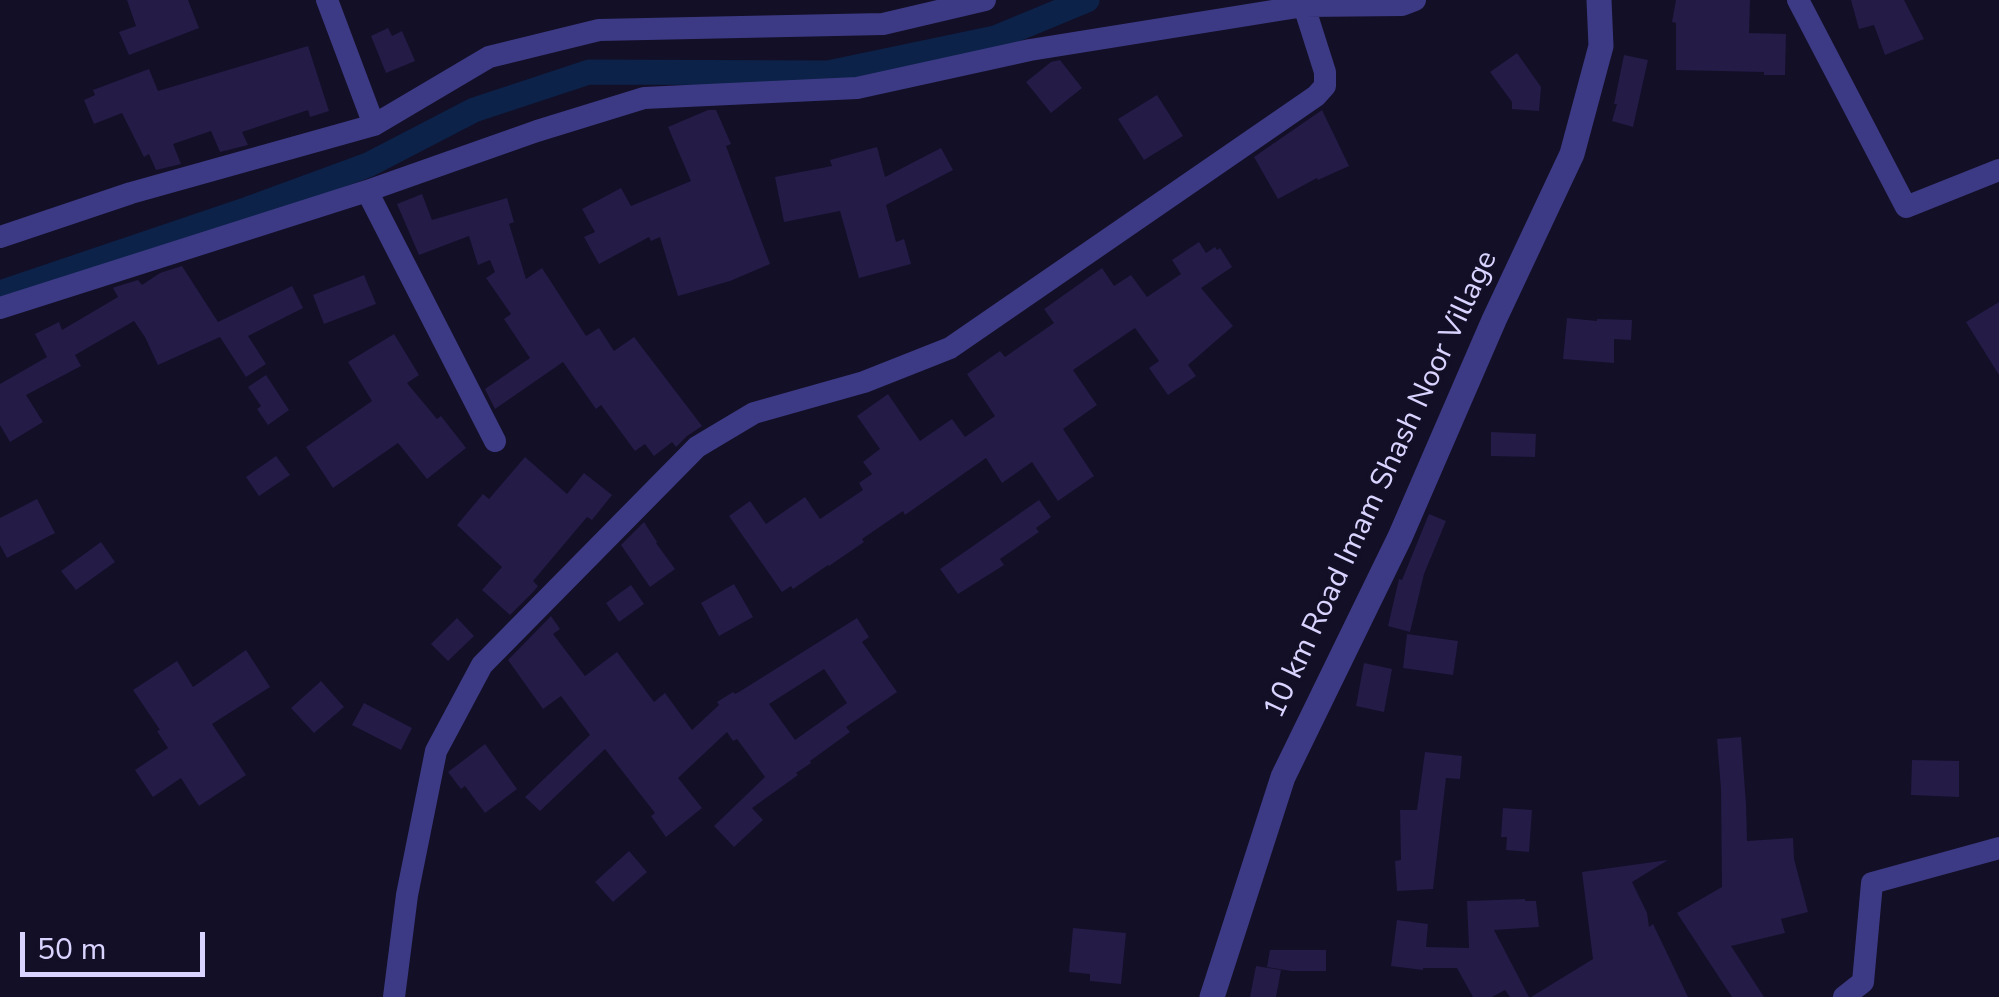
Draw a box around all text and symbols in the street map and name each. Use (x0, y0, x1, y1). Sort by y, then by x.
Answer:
street label: 10 km Road Imam Shash Noor Village (1258, 246, 1506, 724)
scale bar (25, 912, 210, 974)
text: 50 m (37, 929, 106, 970)

